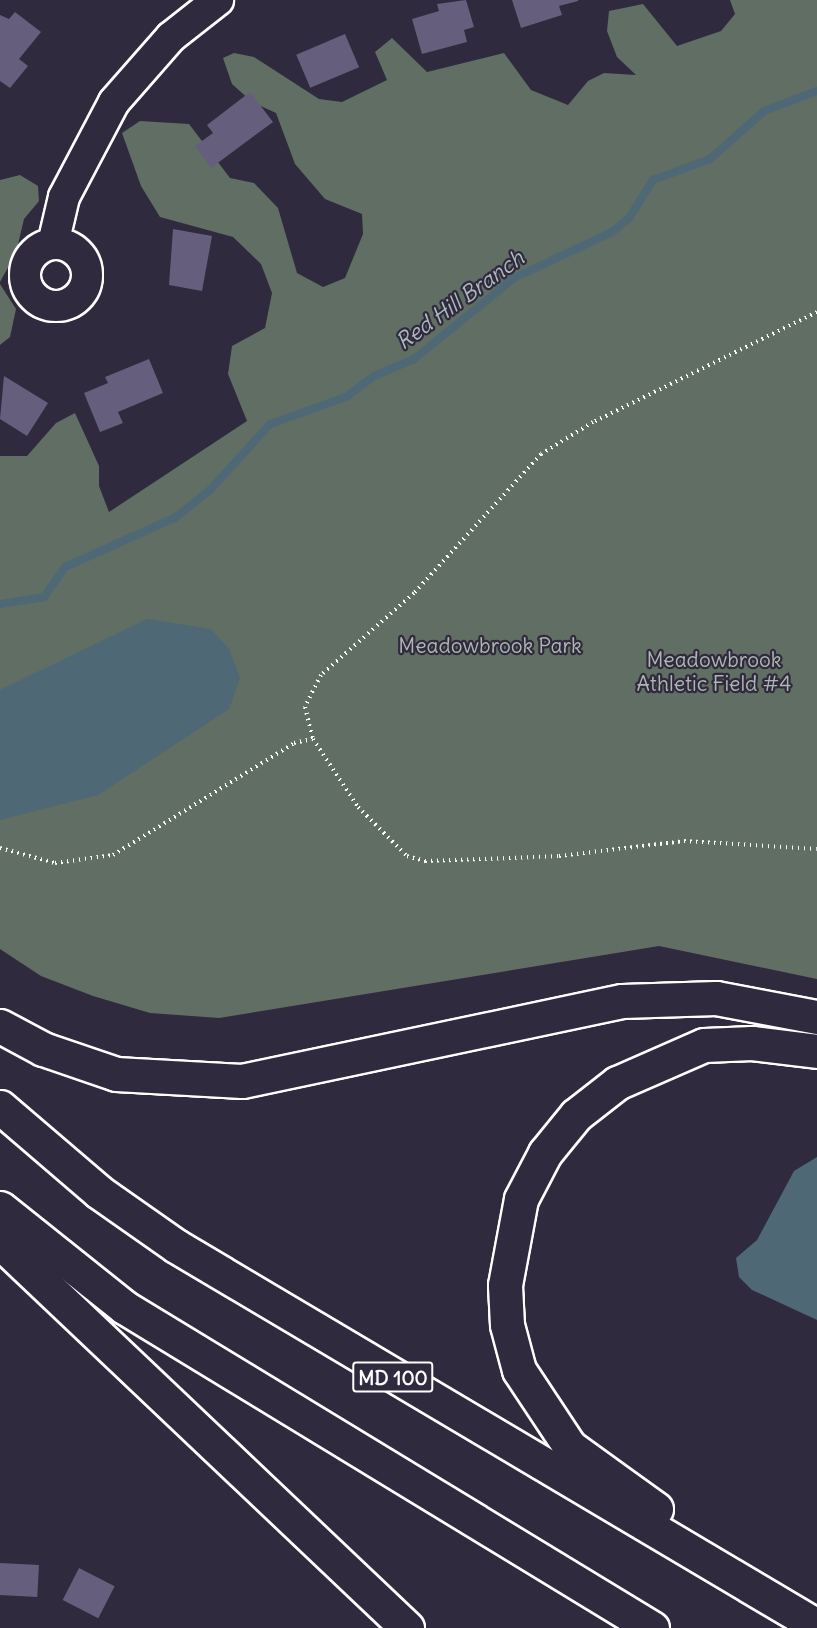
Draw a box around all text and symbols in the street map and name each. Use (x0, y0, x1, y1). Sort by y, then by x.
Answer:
water label: Red Hill Branch (391, 245, 529, 355)
park label: Meadowbrook Park (398, 633, 582, 659)
park label: Meadowbrook Athletic Field #4 (637, 647, 791, 697)
road number: MD 100 (351, 1360, 435, 1394)

